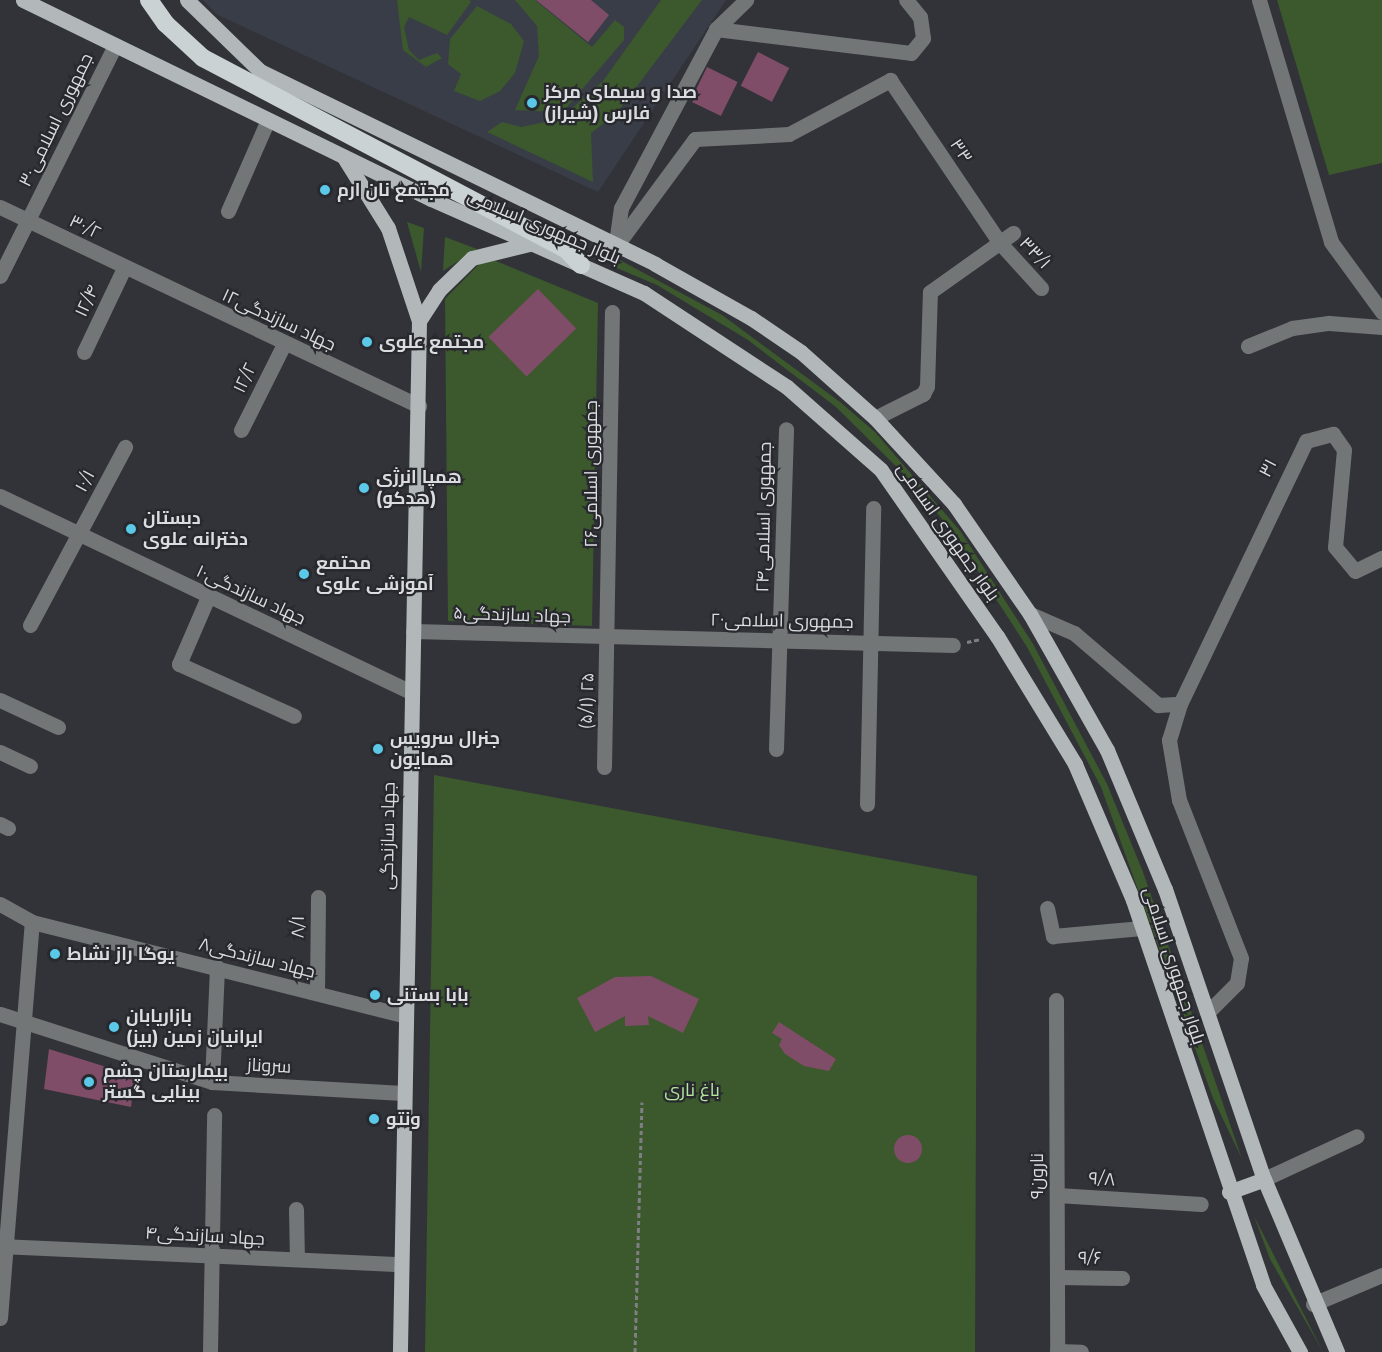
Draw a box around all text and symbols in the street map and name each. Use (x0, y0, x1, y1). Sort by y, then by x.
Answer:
street label: جمهوری اسلامی۳۰ (14, 50, 98, 190)
place label: صدا و سیمای مرکز فارس (شیراز) (544, 82, 697, 124)
marker: صدا و سیمای مرکز فارس (شیراز) (525, 96, 539, 110)
street label: ۳۳ (945, 135, 977, 167)
place label: مجتمع نان ارم (337, 179, 450, 201)
marker: مجتمع نان ارم (318, 183, 332, 197)
street label: بلوار جمهوری اسلامی (464, 185, 624, 269)
street label: ۳۰/۲ (66, 210, 104, 244)
street label: ۳۳/۱ (1015, 232, 1055, 274)
street label: ۱۲/۴ (70, 281, 104, 321)
street label: جهاد سازندگی۱۲ (219, 284, 339, 356)
place label: مجتمع علوی (379, 331, 484, 353)
marker: مجتمع علوی (360, 335, 374, 349)
street label: ۱۲/۲ (229, 360, 261, 396)
street label: جمهوری اسلامی۲۶ (580, 400, 602, 548)
street label: جمهوری اسلامی۲۴ (752, 441, 776, 593)
street label: ۳۱ (1254, 455, 1282, 481)
street label: بلوار جمهوری اسلامی (892, 459, 1004, 605)
street label: ۱۰/۱ (70, 466, 100, 496)
place label: همپا انرژی (هدکو) (376, 467, 462, 510)
marker: همپا انرژی (هدکو) (357, 481, 371, 495)
place label: دبستان دخترانه علوی (143, 508, 248, 550)
marker: دبستان دخترانه علوی (124, 522, 138, 536)
place label: محتمع آموزشی علوی (316, 553, 434, 596)
street label: جهاد سازندگی۱۰ (193, 560, 309, 630)
marker: محتمع آموزشی علوی (297, 567, 311, 581)
street label: جهاد سازندگی۵ (453, 602, 571, 628)
street label: جمهوری اسلامی۲۰ (710, 609, 854, 633)
street label: (۵/۱) ۲۵ (575, 672, 599, 730)
place label: جنرال سرویس همایون (390, 728, 500, 771)
marker: جنرال سرویس همایون (371, 742, 385, 756)
street label: جهاد سازندگی (376, 782, 400, 890)
street label: بلوار جمهوری اسلامی (1138, 885, 1210, 1047)
street label: ۸/۱ (287, 915, 309, 939)
street label: جهاد سازندگی۸ (197, 933, 317, 983)
place label: یوگا راز نشاط (67, 943, 175, 965)
marker: یوگا راز نشاط (48, 947, 62, 961)
place label: بابا بستنی (387, 984, 469, 1006)
marker: بابا بستنی (368, 988, 382, 1002)
place label: بازاریابان ایرانیان زمین (بیز) (126, 1006, 263, 1048)
marker: بازاریابان ایرانیان زمین (بیز) (107, 1020, 121, 1034)
street label: سروناز (246, 1054, 292, 1078)
place label: بیمارستان چشم بینایی گستر (103, 1061, 228, 1104)
marker: بیمارستان چشم بینایی گستر (80, 1073, 98, 1091)
park label: باغ ناری (664, 1079, 720, 1101)
place label: ونتو (386, 1108, 421, 1130)
marker: ونتو (367, 1112, 381, 1126)
street label: نارون۹ (1026, 1153, 1048, 1199)
street label: ۹/۸ (1088, 1167, 1116, 1191)
street label: جهاد سازندگی۴ (145, 1222, 265, 1250)
street label: ۹/۶ (1078, 1247, 1102, 1269)

